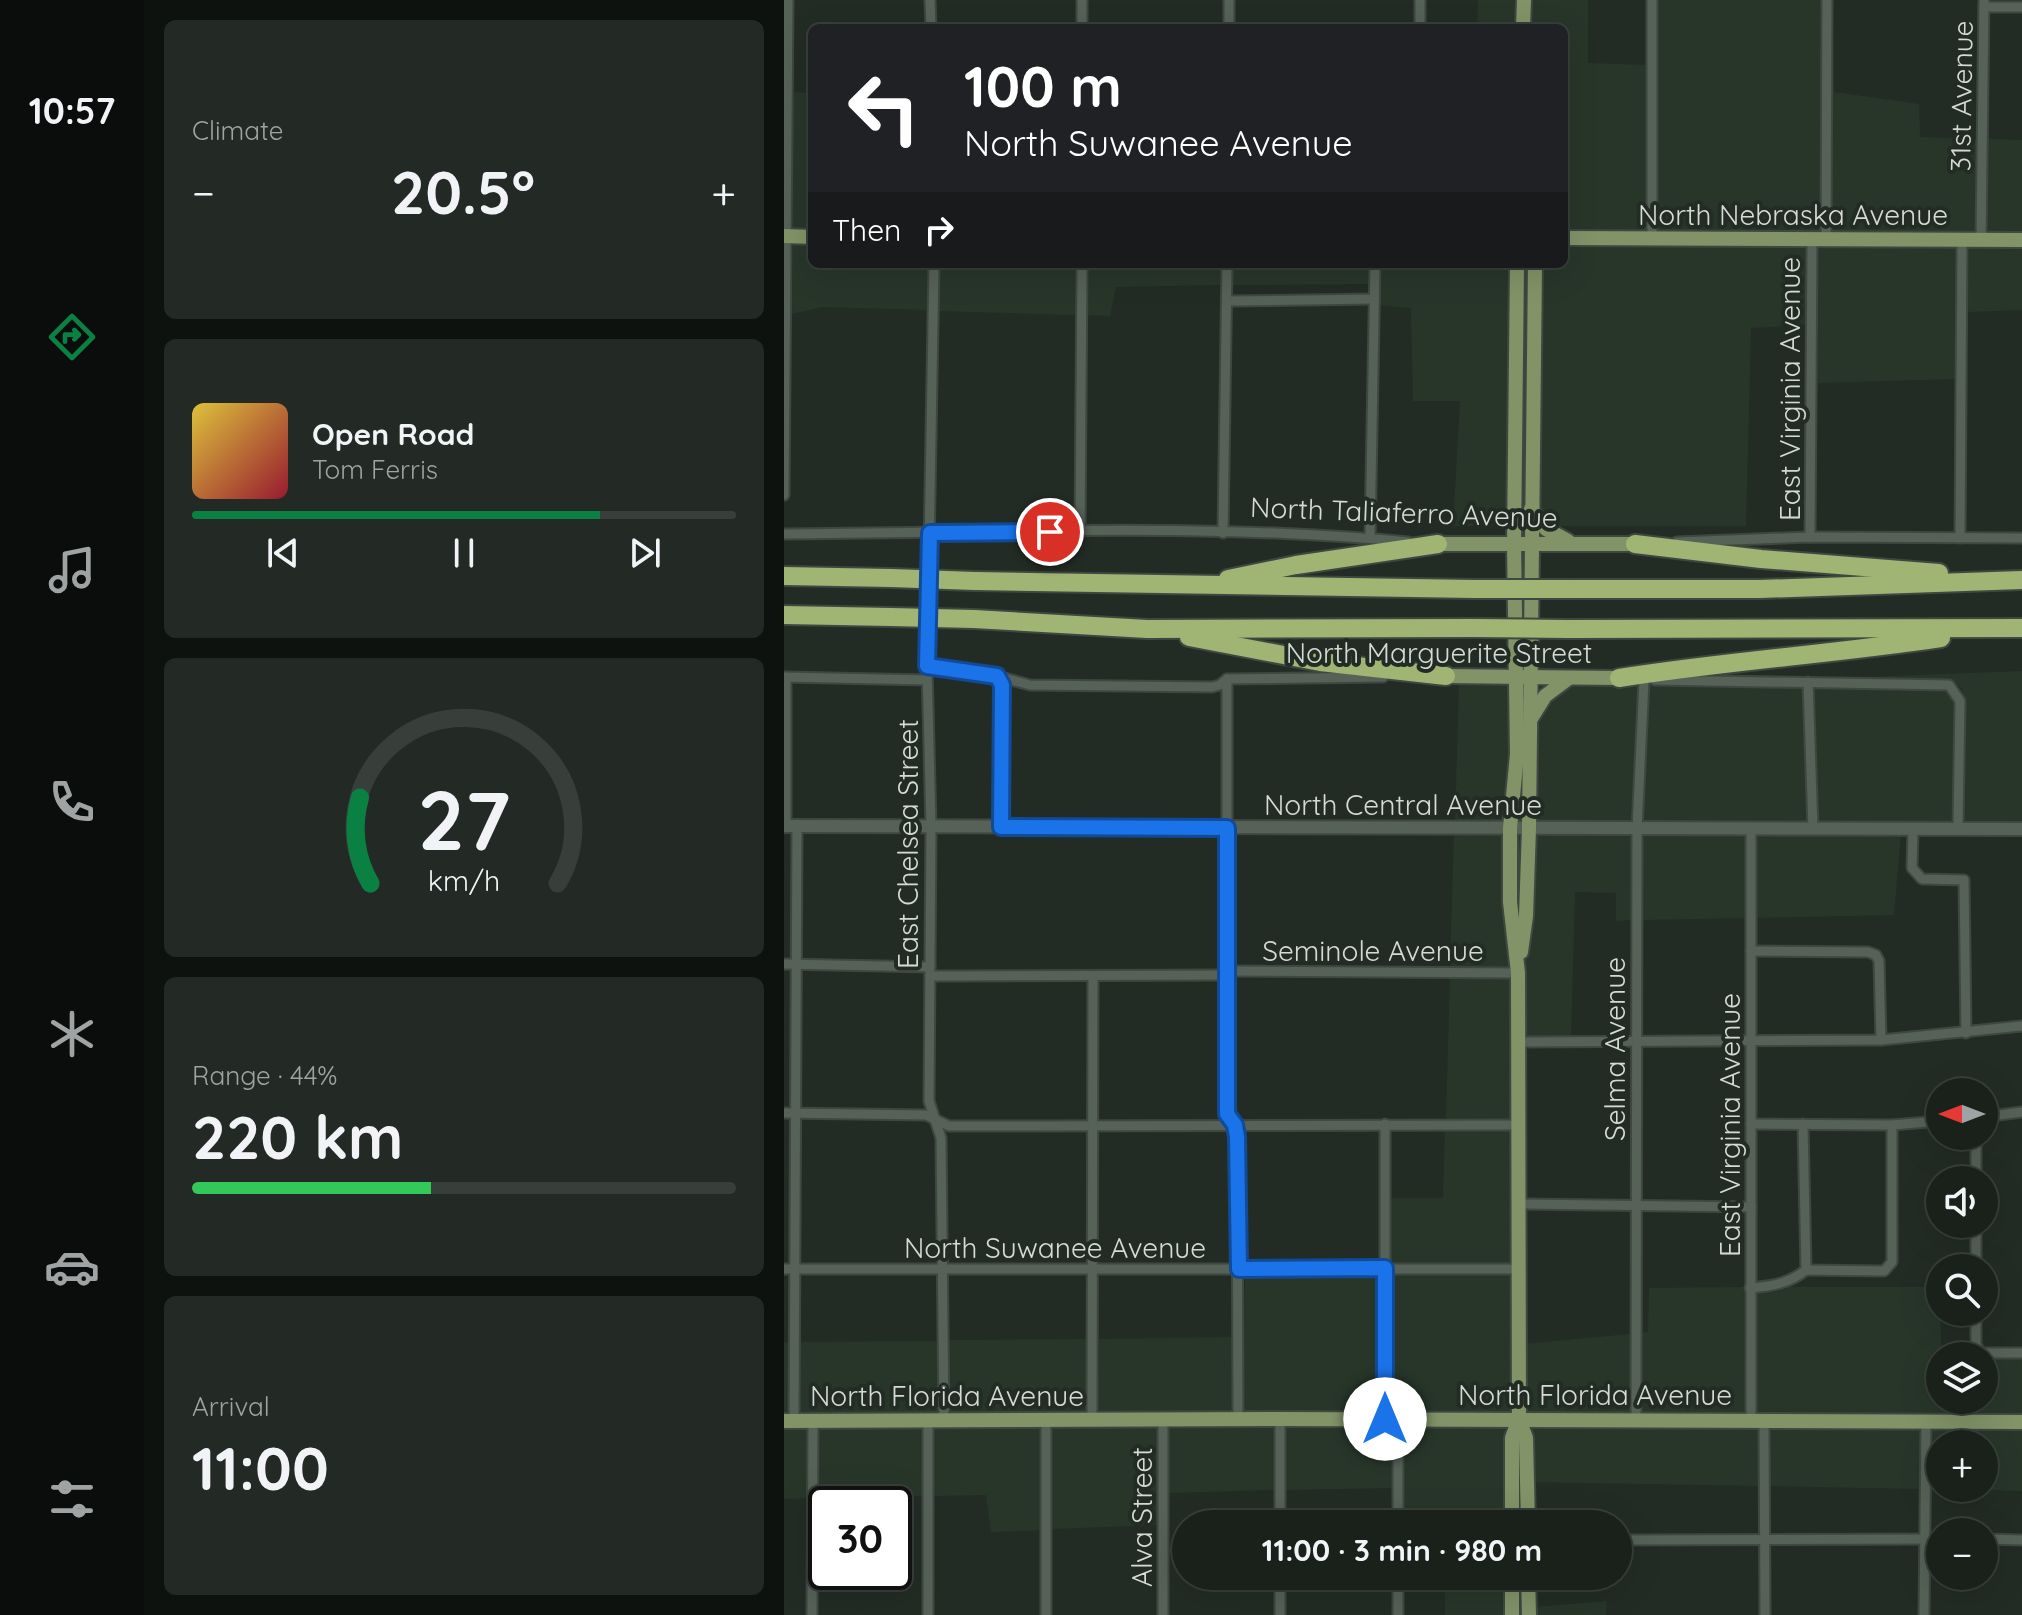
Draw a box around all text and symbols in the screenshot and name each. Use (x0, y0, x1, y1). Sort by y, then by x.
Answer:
street label: 31st Avenue (1942, 20, 1980, 172)
text: 100 m (964, 51, 1122, 121)
icon: left (832, 56, 936, 160)
text: 10:57 (29, 88, 115, 133)
text: Climate (192, 114, 283, 147)
text: North Suwanee Avenue (964, 120, 1352, 165)
text: 20.5° (391, 154, 535, 229)
text: − (192, 165, 215, 220)
text: + (711, 165, 736, 220)
street label: North Nebraska Avenue (1638, 197, 1948, 232)
icon: right (917, 208, 961, 252)
text: Then (832, 211, 901, 249)
street label: East Virginia Avenue (1772, 257, 1807, 521)
icon: directions (44, 309, 100, 365)
text: Open Road (312, 415, 474, 453)
text: Tom Ferris (312, 453, 438, 486)
street label: North Taliaferro Avenue (1250, 489, 1558, 535)
pin (1016, 498, 1084, 566)
icon: arrive (1028, 510, 1072, 554)
icon: previous (261, 531, 305, 575)
icon: pause (442, 531, 486, 575)
icon: next (623, 531, 667, 575)
icon: music (44, 542, 100, 598)
street label: North Marguerite Street (1286, 635, 1592, 670)
street label: East Chelsea Street (890, 719, 925, 969)
text: 27 (417, 766, 511, 870)
icon: phone (44, 774, 100, 830)
street label: North Central Avenue (1264, 787, 1542, 822)
text: km/h (428, 862, 500, 898)
street label: Seminole Avenue (1262, 933, 1484, 968)
street label: Selma Avenue (1597, 957, 1632, 1141)
street label: East Virginia Avenue (1712, 993, 1747, 1257)
icon: climate (44, 1006, 100, 1062)
text: Range · 44% (192, 1059, 338, 1092)
north arrow (1926, 1078, 1998, 1150)
map controls (1926, 1078, 1998, 1590)
text: 220 km (192, 1099, 403, 1174)
button: sound (1926, 1166, 1998, 1238)
street label: North Suwanee Avenue (904, 1230, 1206, 1265)
icon: car (44, 1239, 100, 1295)
button: search (1926, 1254, 1998, 1326)
button: layers (1926, 1342, 1998, 1414)
position arrow (1343, 1377, 1427, 1461)
street label: North Florida Avenue (1458, 1377, 1732, 1412)
street label: North Florida Avenue (810, 1378, 1084, 1413)
text: Arrival (192, 1390, 270, 1423)
text: 11:00 (192, 1430, 329, 1505)
button: + (1926, 1430, 1998, 1502)
street label: Alva Street (1124, 1447, 1159, 1587)
icon: filters (44, 1471, 100, 1527)
speed limit sign: 30 (808, 1486, 912, 1590)
button: − (1926, 1518, 1998, 1590)
text: 11:00 · 3 min · 980 m (1262, 1531, 1542, 1569)

